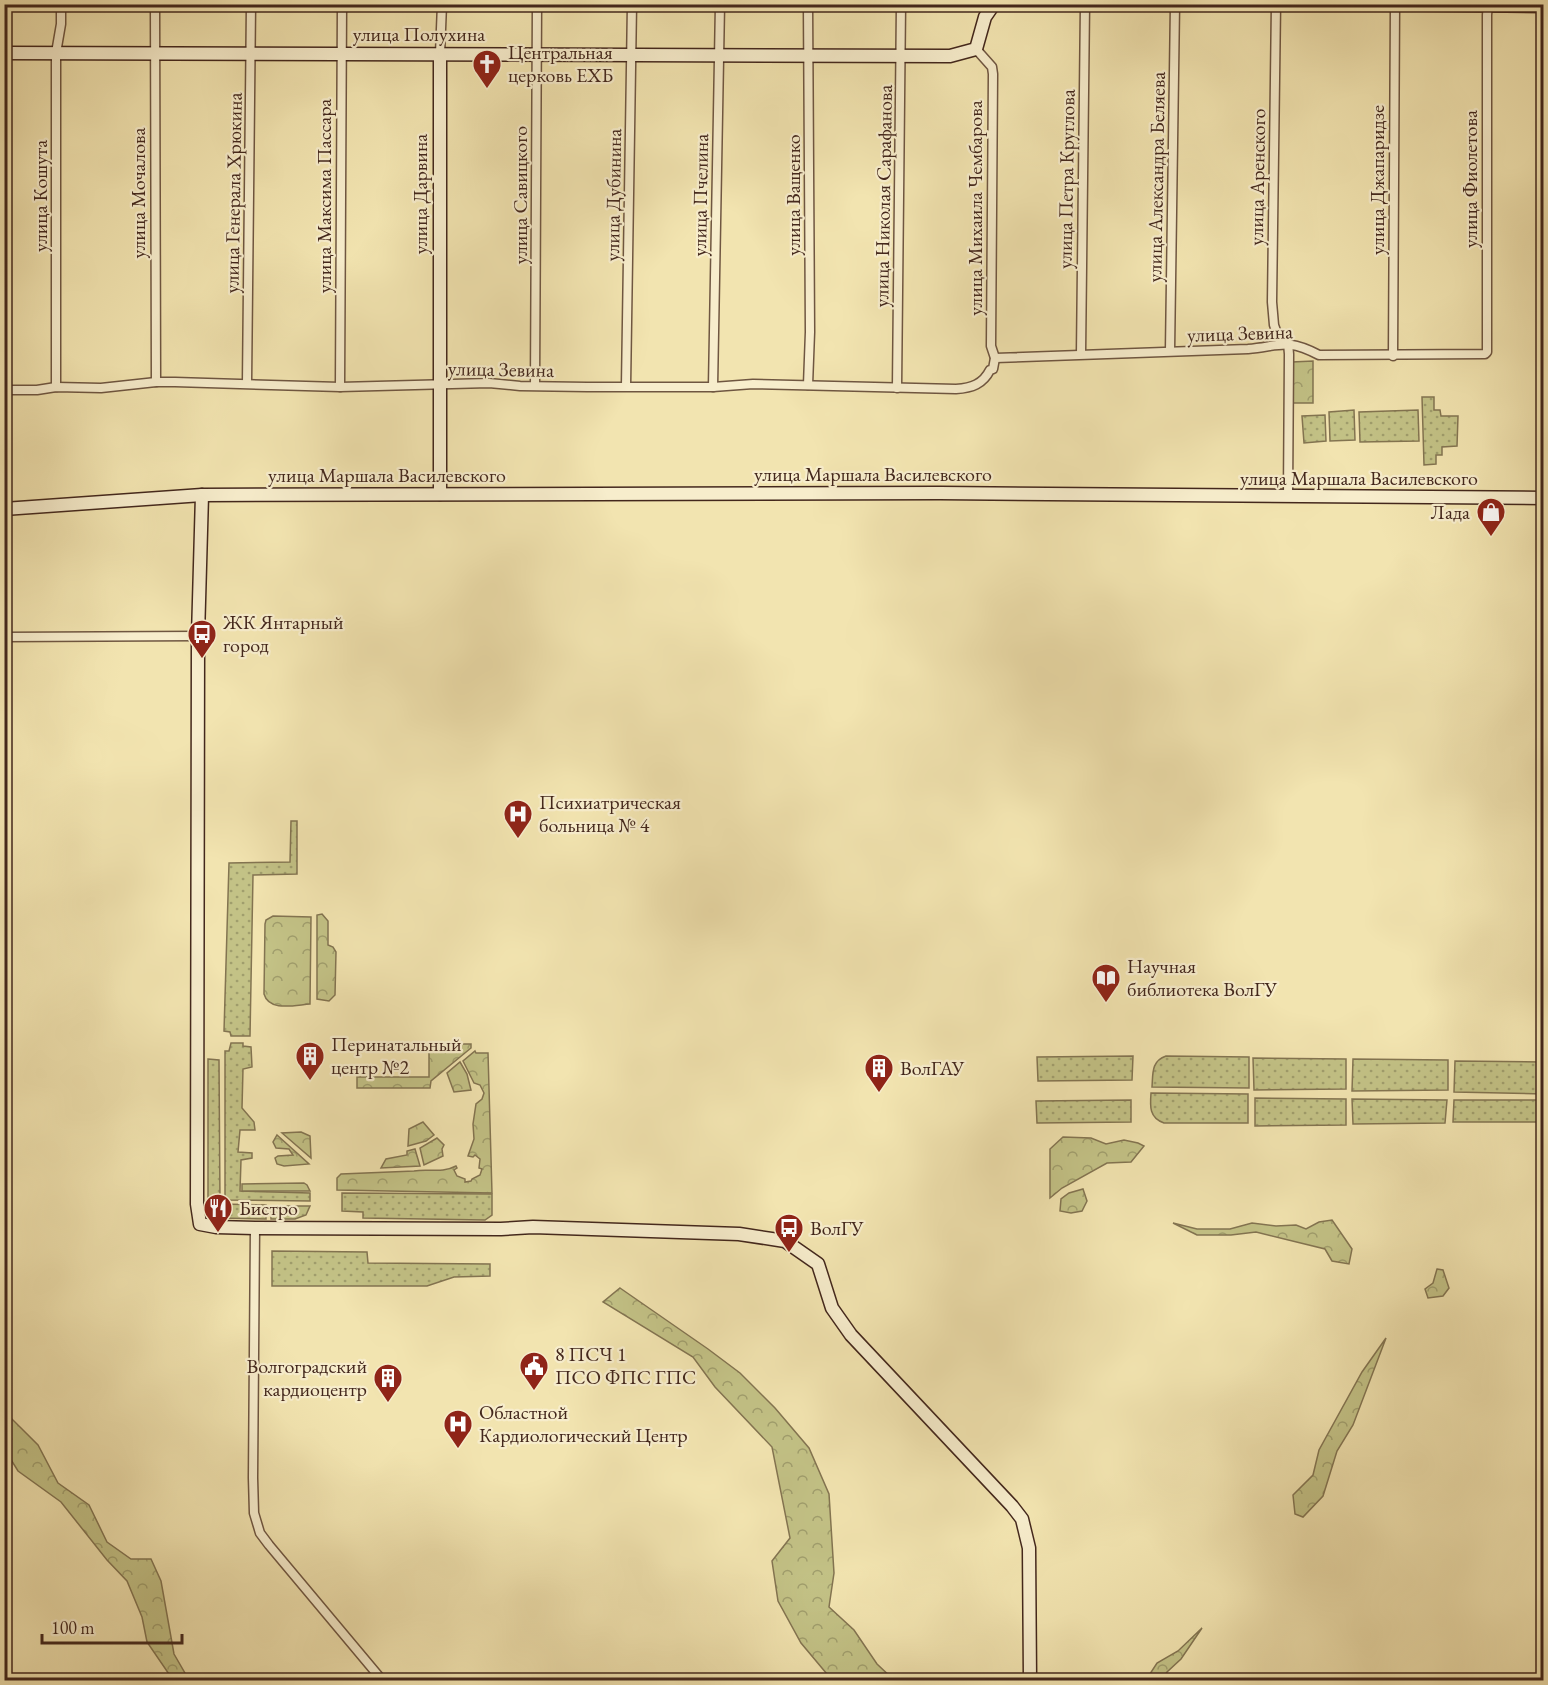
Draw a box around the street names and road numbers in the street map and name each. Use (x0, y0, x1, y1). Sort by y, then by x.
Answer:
street label: улица Полухина (353, 21, 485, 47)
street label: улица Александра Беляева (1141, 71, 1171, 283)
street label: улица Николая Сарафанова (868, 84, 898, 308)
street label: улица Петра Круглова (1051, 89, 1081, 269)
street label: улица Генерала Хрюкина (218, 92, 248, 294)
street label: улица Максима Пассара (311, 99, 337, 293)
street label: улица Михаила Чембарова (962, 100, 988, 316)
street label: улица Джапаридзе (1364, 105, 1390, 255)
street label: улица Аренского (1243, 108, 1271, 246)
street label: улица Фиолетова (1457, 110, 1483, 248)
street label: улица Савицкого (507, 126, 533, 264)
street label: улица Мочалова (125, 127, 151, 259)
street label: улица Дубинина (599, 128, 627, 262)
street label: улица Пчелина (686, 133, 714, 257)
street label: улица Дарвина (407, 134, 433, 254)
street label: улица Ващенко (780, 134, 806, 256)
street label: улица Кошута (27, 140, 53, 252)
street label: улица Зевина (1187, 318, 1294, 348)
street label: улица Зевина (448, 355, 554, 383)
street label: улица Маршала Василевского (754, 461, 992, 487)
street label: улица Маршала Василевского (268, 462, 506, 488)
street label: улица Маршала Василевского (1240, 465, 1478, 491)

